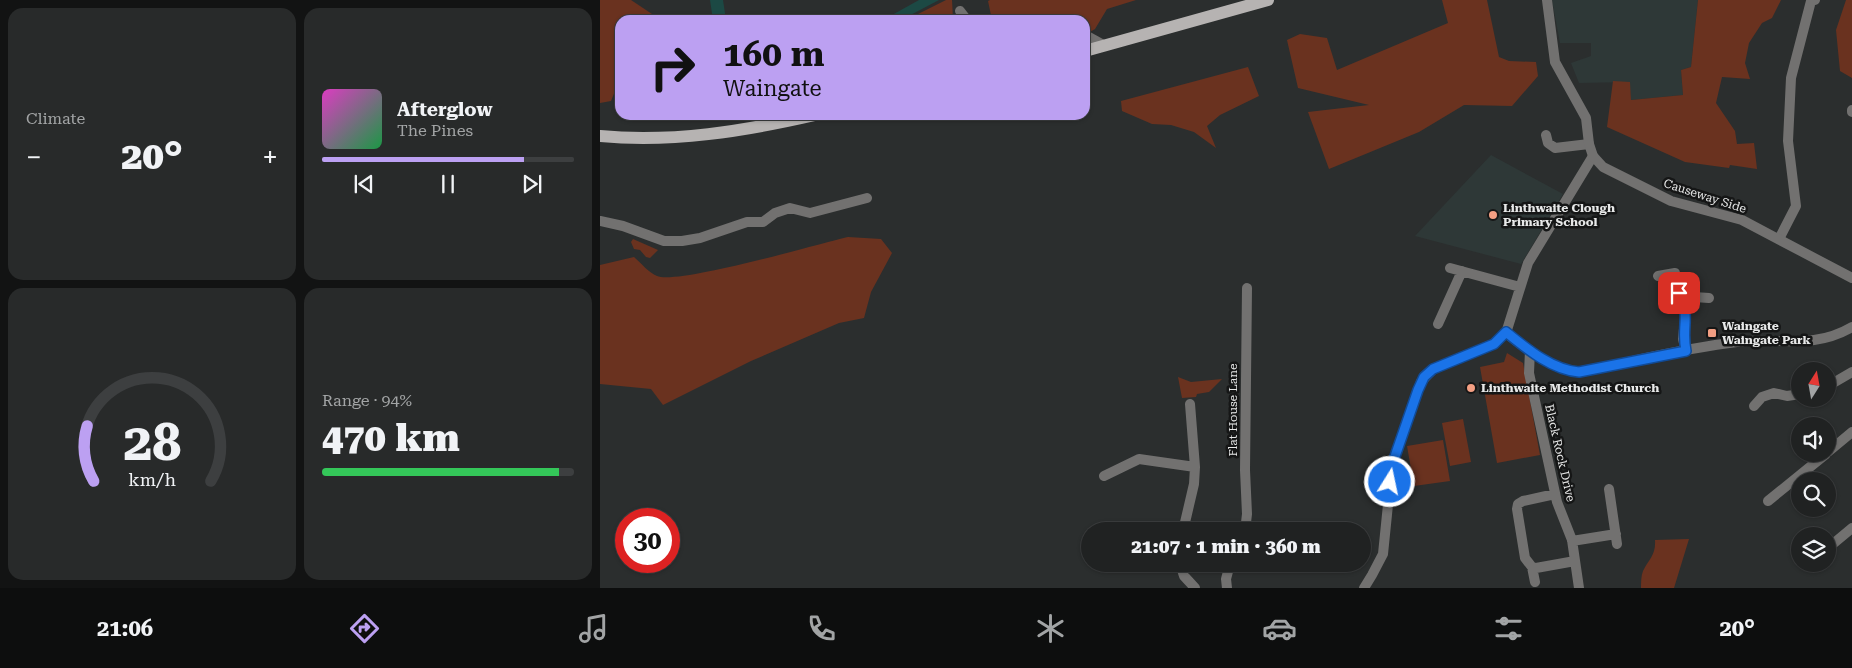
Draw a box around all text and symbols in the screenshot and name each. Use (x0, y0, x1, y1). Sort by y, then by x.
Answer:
text: 160 m (723, 34, 824, 75)
icon: right (640, 35, 705, 100)
text: Waingate (723, 76, 821, 101)
text: Afterglow (397, 98, 493, 121)
text: Climate (26, 109, 85, 128)
text: The Pines (397, 121, 473, 140)
text: 20° (121, 134, 183, 178)
text: − (26, 141, 42, 174)
text: + (262, 141, 278, 174)
icon: previous (350, 170, 378, 198)
icon: pause (434, 170, 462, 198)
icon: next (518, 170, 546, 198)
street label: Causeway Side (1662, 176, 1749, 216)
place label: Linthwaite Clough Primary School (1503, 201, 1615, 229)
marker: Linthwaite Clough Primary School (1487, 209, 1499, 221)
pin (1658, 272, 1700, 314)
icon: arrive (1665, 279, 1693, 307)
place label: Waingate Waingate Park (1722, 319, 1811, 347)
marker: Waingate Waingate Park (1706, 327, 1718, 339)
north arrow (1791, 362, 1836, 408)
map controls (1791, 362, 1836, 572)
street label: Flat House Lane (1226, 363, 1240, 457)
place label: Linthwaite Methodist Church (1481, 381, 1659, 395)
marker: Linthwaite Methodist Church (1465, 382, 1477, 394)
text: Range · 94% (322, 391, 412, 410)
street label: Black Rock Drive (1542, 403, 1578, 504)
text: 28 (123, 412, 181, 473)
text: 470 km (322, 416, 460, 460)
button: sound (1791, 417, 1836, 462)
position arrow (1363, 455, 1415, 507)
text: km/h (128, 469, 176, 490)
button: search (1791, 472, 1836, 517)
speed limit sign: 30 (615, 508, 680, 573)
button: layers (1791, 527, 1836, 572)
text: 21:07 · 1 min · 360 m (1131, 535, 1321, 558)
icon: directions (347, 611, 382, 646)
icon: music (576, 611, 611, 646)
icon: phone (804, 611, 839, 646)
icon: climate (1033, 611, 1068, 646)
icon: car (1262, 611, 1297, 646)
icon: filters (1491, 611, 1526, 646)
text: 21:06 (97, 616, 153, 641)
text: 20° (1719, 616, 1755, 641)

